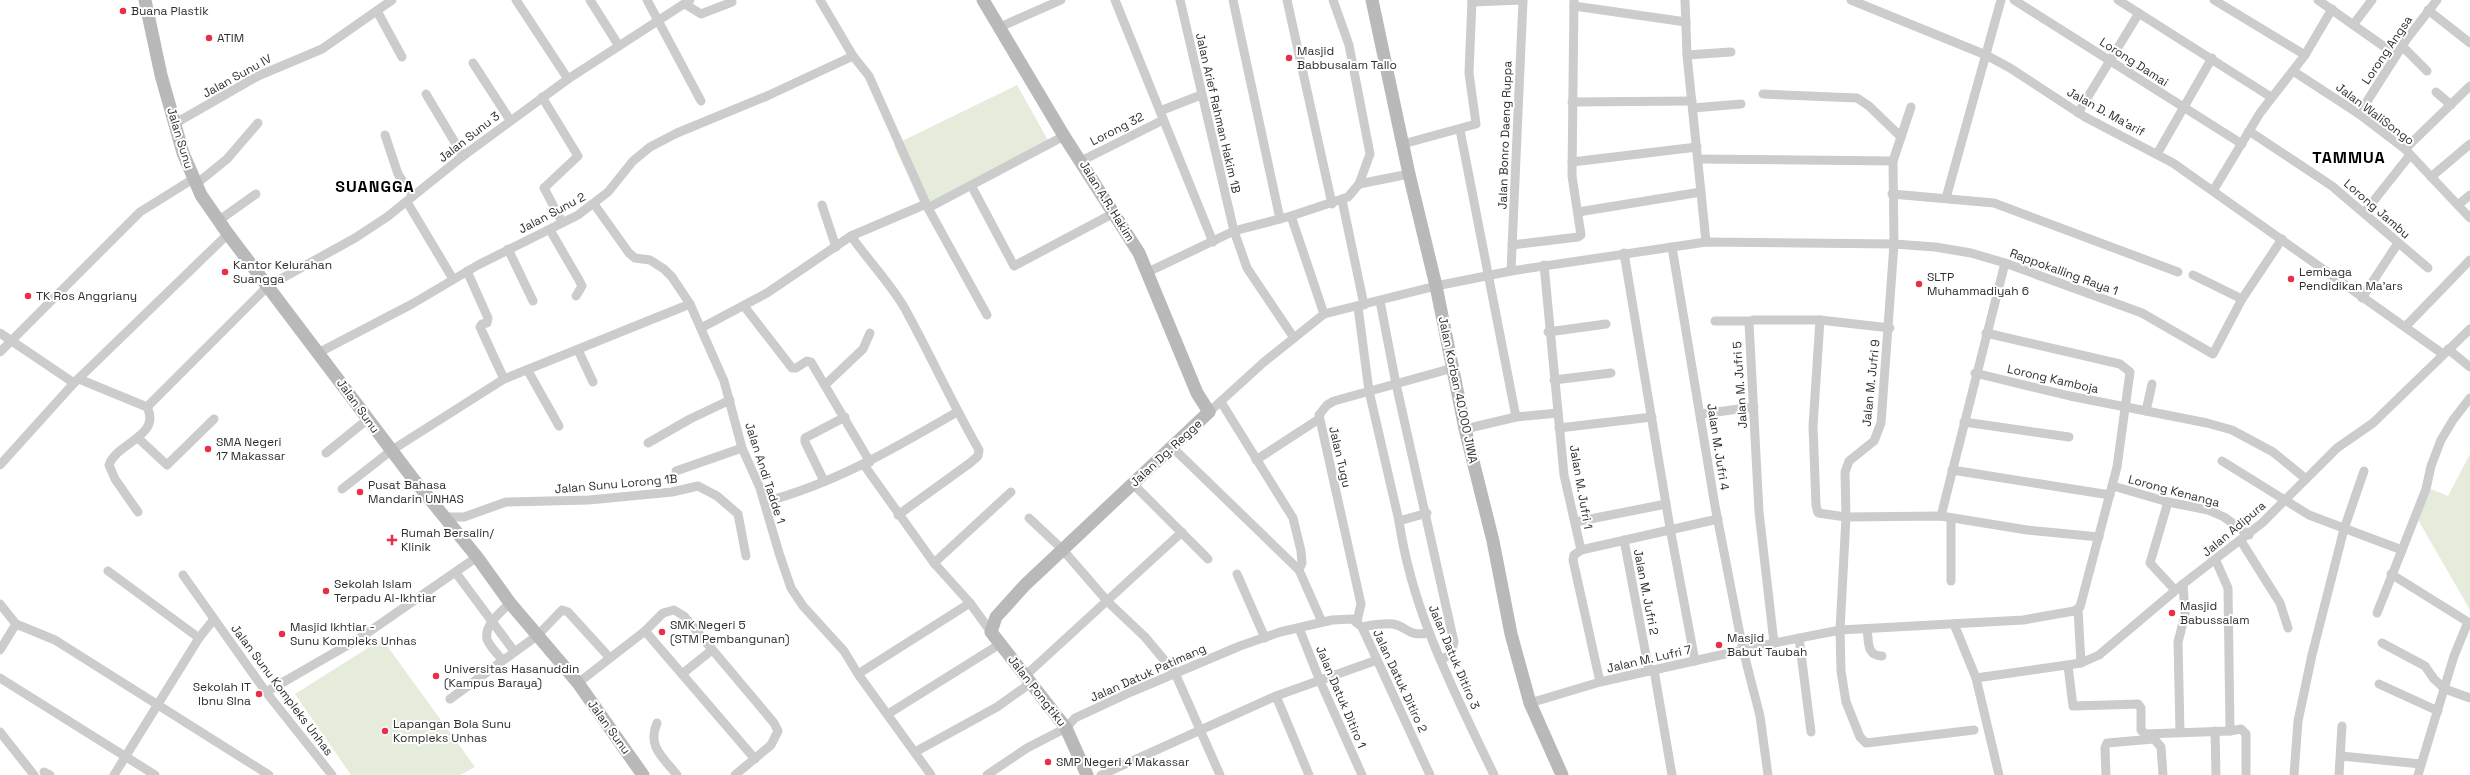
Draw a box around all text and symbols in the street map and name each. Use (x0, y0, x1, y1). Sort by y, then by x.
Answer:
place label: Buana Plastik (131, 3, 209, 19)
marker: Buana Plastik (118, 6, 128, 16)
street label: Lorong Angsa (2358, 13, 2416, 87)
place label: ATIM (217, 30, 244, 46)
street label: Jalan Arief Rahman Hakim 1B (1192, 31, 1244, 195)
marker: ATIM (204, 33, 214, 43)
street label: Lorong Damai (2097, 34, 2171, 90)
place label: Masjid Babbusalam Tallo (1297, 43, 1397, 73)
street label: Jalan Sunu IV (200, 50, 275, 102)
marker: Masjid Babbusalam Tallo (1284, 53, 1294, 63)
street label: Jalan Bonro Daeng Ruppa (1494, 60, 1516, 210)
street label: Jalan WaliSongo (2333, 79, 2417, 149)
street label: Jalan D. Ma'arif (2064, 84, 2148, 140)
street label: Jalan Sunu (163, 105, 197, 171)
street label: Jalan Sunu 3 (435, 108, 503, 166)
street label: Lorong 32 (1087, 109, 1147, 149)
district label: TAMMUA (2312, 147, 2386, 168)
street label: Jalan A.R. Hakim (1076, 158, 1138, 244)
district label: SUANGGA (335, 176, 415, 197)
street label: Lorong Jambu (2340, 176, 2414, 242)
street label: Jalan Sunu 2 (516, 189, 588, 237)
street label: Rappokalling Raya 1 (2008, 245, 2120, 299)
place label: Kantor Kelurahan Suangga (233, 257, 332, 287)
place label: Lembaga Pendidikan Ma'ars (2299, 264, 2403, 294)
marker: Kantor Kelurahan Suangga (220, 267, 230, 277)
place label: SLTP Muhammadiyah 6 (1927, 269, 2029, 299)
marker: Lembaga Pendidikan Ma'ars (2286, 274, 2296, 284)
marker: SLTP Muhammadiyah 6 (1914, 279, 1924, 289)
place label: TK Ros Anggriany (36, 288, 137, 304)
marker: TK Ros Anggriany (23, 291, 33, 301)
street label: Jalan Korban 40.000 JIWA (1435, 315, 1481, 465)
street label: Jalan M. Jufri 9 (1858, 339, 1884, 427)
street label: Jalan M. Jufri 5 (1729, 341, 1751, 429)
street label: Lorong Kamboja (2006, 361, 2100, 397)
street label: Jalan Sunu (333, 376, 383, 436)
street label: Jalan M. Jufri 4 (1703, 402, 1733, 492)
street label: Jalan Dg. Regge (1127, 416, 1205, 490)
street label: Jalan Andi Tadde 1 (741, 420, 789, 526)
street label: Jalan Tugu (1325, 425, 1355, 489)
place label: SMA Negeri 17 Makassar (216, 434, 286, 464)
marker: SMA Negeri 17 Makassar (203, 444, 213, 454)
street label: Jalan M. Jufri 1 (1566, 444, 1596, 530)
street label: Jalan Sunu Lorong 1B (554, 471, 678, 497)
street label: Lorong Kenanga (2126, 471, 2222, 511)
place label: Pusat Bahasa Mandarin UNHAS (368, 477, 464, 507)
marker: Pusat Bahasa Mandarin UNHAS (355, 487, 365, 497)
street label: Jalan Adipura (2199, 498, 2269, 560)
place label: Rumah Bersalin/ Klinik (401, 525, 494, 555)
marker: Rumah Bersalin/ Klinik (386, 534, 398, 546)
street label: Jalan M. Jufri 2 (1630, 548, 1662, 636)
place label: Sekolah Islam Terpadu Al-Ikhtiar (334, 576, 437, 606)
marker: Sekolah Islam Terpadu Al-Ikhtiar (321, 586, 331, 596)
place label: Masjid Babussalam (2180, 598, 2250, 628)
street label: Jalan Datuk Ditiro 3 (1425, 602, 1483, 712)
marker: Masjid Babussalam (2167, 608, 2177, 618)
place label: SMK Negeri 5 (STM Pembangunan) (670, 617, 790, 647)
place label: Masjid Ikhtiar - Sunu Kompleks Unhas (290, 619, 417, 649)
street label: Jalan Sunu Kompleks Unhas (227, 621, 337, 759)
marker: SMK Negeri 5 (STM Pembangunan) (657, 627, 667, 637)
street label: Jalan Datuk Ditiro 2 (1369, 627, 1431, 735)
marker: Masjid Ikhtiar - Sunu Kompleks Unhas (277, 629, 287, 639)
place label: Masjid Babut Taubah (1727, 630, 1807, 660)
street label: Jalan Datuk Patimang (1088, 640, 1208, 706)
marker: Masjid Babut Taubah (1714, 640, 1724, 650)
street label: Jalan M. Lufri 7 (1605, 641, 1693, 677)
street label: Jalan Datuk Ditiro 1 (1312, 643, 1370, 751)
street label: Jalan Pongtiku (1004, 652, 1070, 730)
place label: Universitas Hasanuddin (Kampus Baraya) (444, 661, 579, 691)
marker: Universitas Hasanuddin (Kampus Baraya) (431, 671, 441, 681)
place label: Sekolah IT Ibnu SIna (193, 679, 251, 709)
marker: Sekolah IT Ibnu SIna (254, 689, 264, 699)
street label: Jalan Sunu (584, 697, 634, 757)
place label: Lapangan Bola Sunu Kompleks Unhas (393, 716, 511, 746)
marker: Lapangan Bola Sunu Kompleks Unhas (380, 726, 390, 736)
place label: SMP Negeri 4 Makassar (1056, 754, 1190, 770)
marker: SMP Negeri 4 Makassar (1043, 757, 1053, 767)

